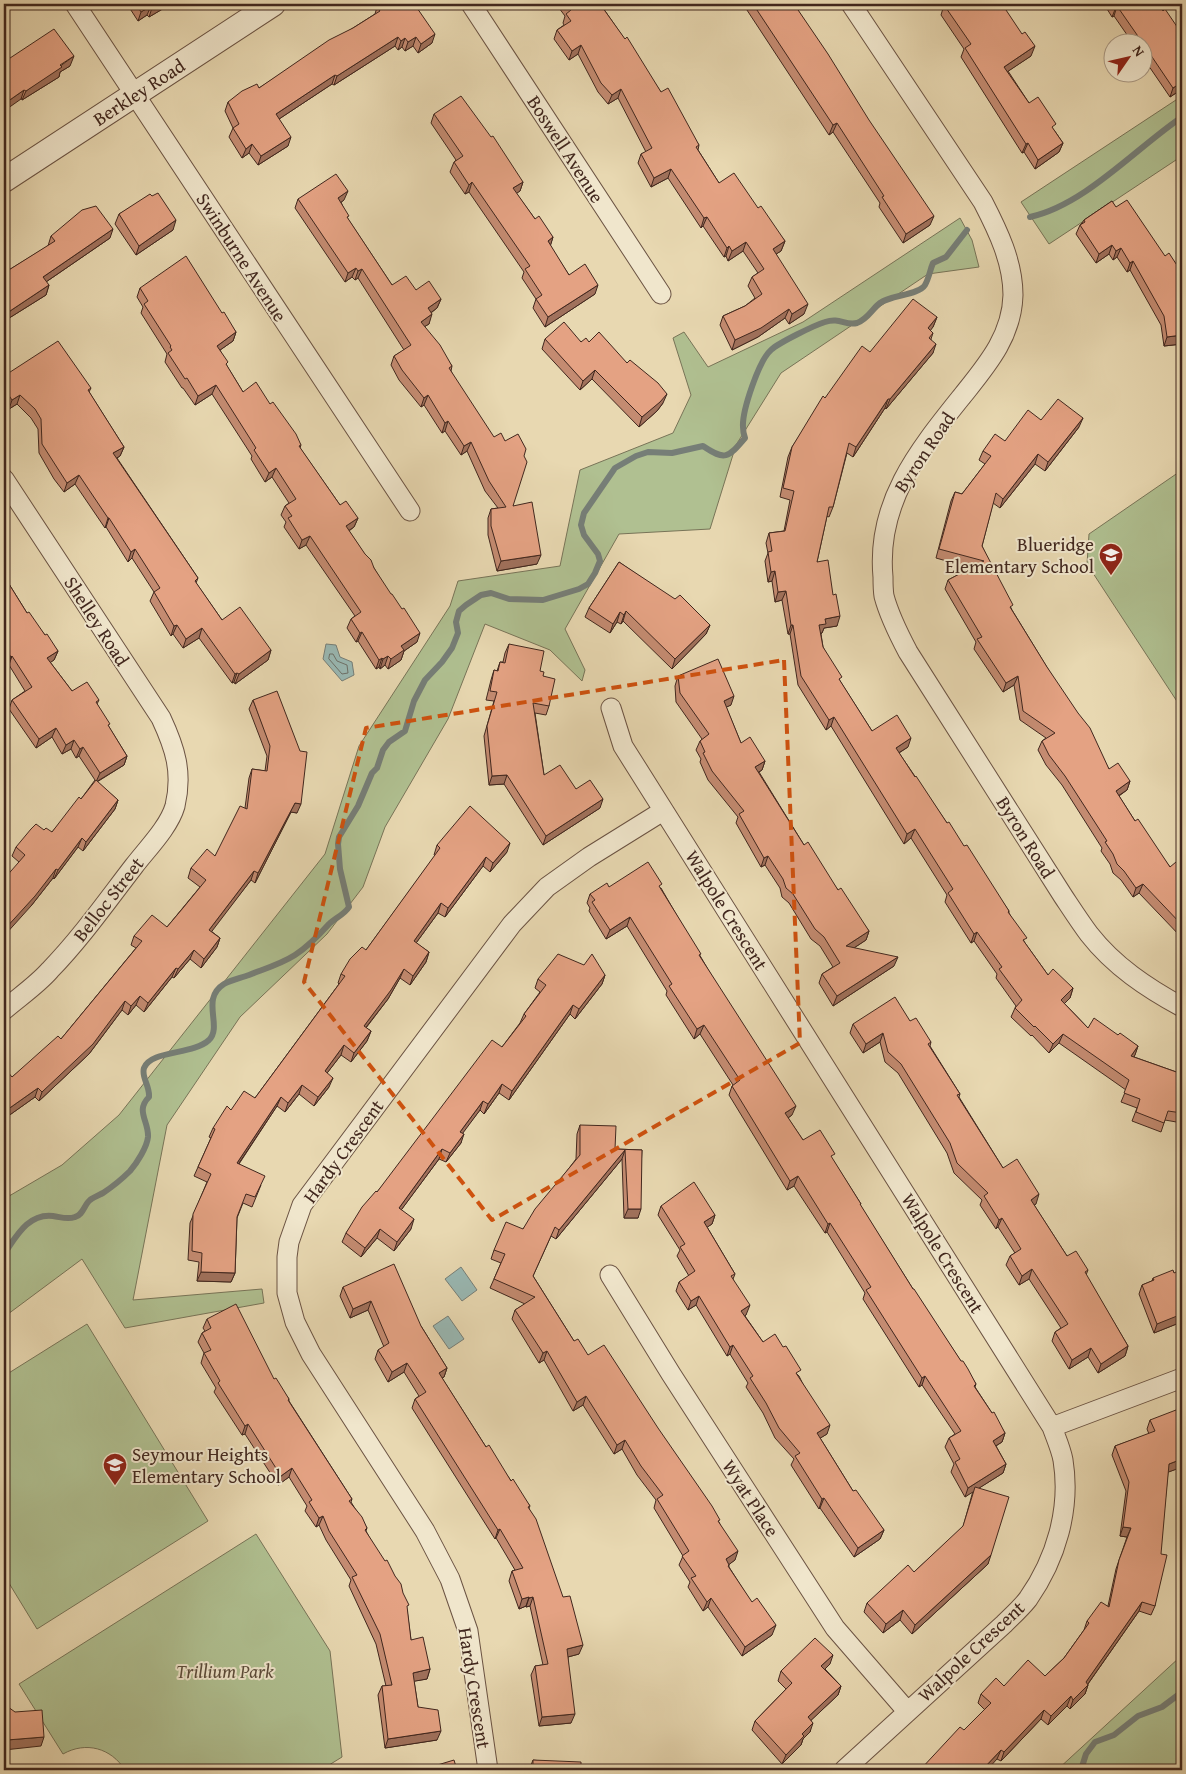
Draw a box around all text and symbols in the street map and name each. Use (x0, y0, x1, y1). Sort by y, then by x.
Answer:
north arrow (1104, 32, 1154, 82)
text: N (1128, 41, 1150, 61)
street label: Berkley Road (87, 51, 191, 132)
street label: Boswell Avenue (521, 90, 611, 208)
street label: Swinburne Avenue (190, 187, 294, 327)
street label: Byron Road (887, 405, 962, 498)
place label: Blueridge Elementary School (945, 530, 1094, 580)
school or university icon: Blueridge Elementary School (1098, 542, 1124, 576)
street label: Shelley Road (58, 571, 137, 672)
street label: Byron Road (990, 791, 1063, 884)
street label: Walpole Crescent (679, 844, 775, 976)
street label: Belloc Street (66, 850, 150, 947)
street label: Hardy Crescent (296, 1093, 390, 1209)
street label: Walpole Crescent (895, 1187, 991, 1319)
place label: Seymour Heights Elementary School (132, 1440, 281, 1490)
school or university icon: Seymour Heights Elementary School (102, 1452, 128, 1486)
street label: Wyat Place (716, 1454, 786, 1542)
street label: Walpole Crescent (911, 1594, 1031, 1708)
street label: Hardy Crescent (452, 1626, 498, 1751)
park label: Trillium Park (176, 1657, 274, 1685)

